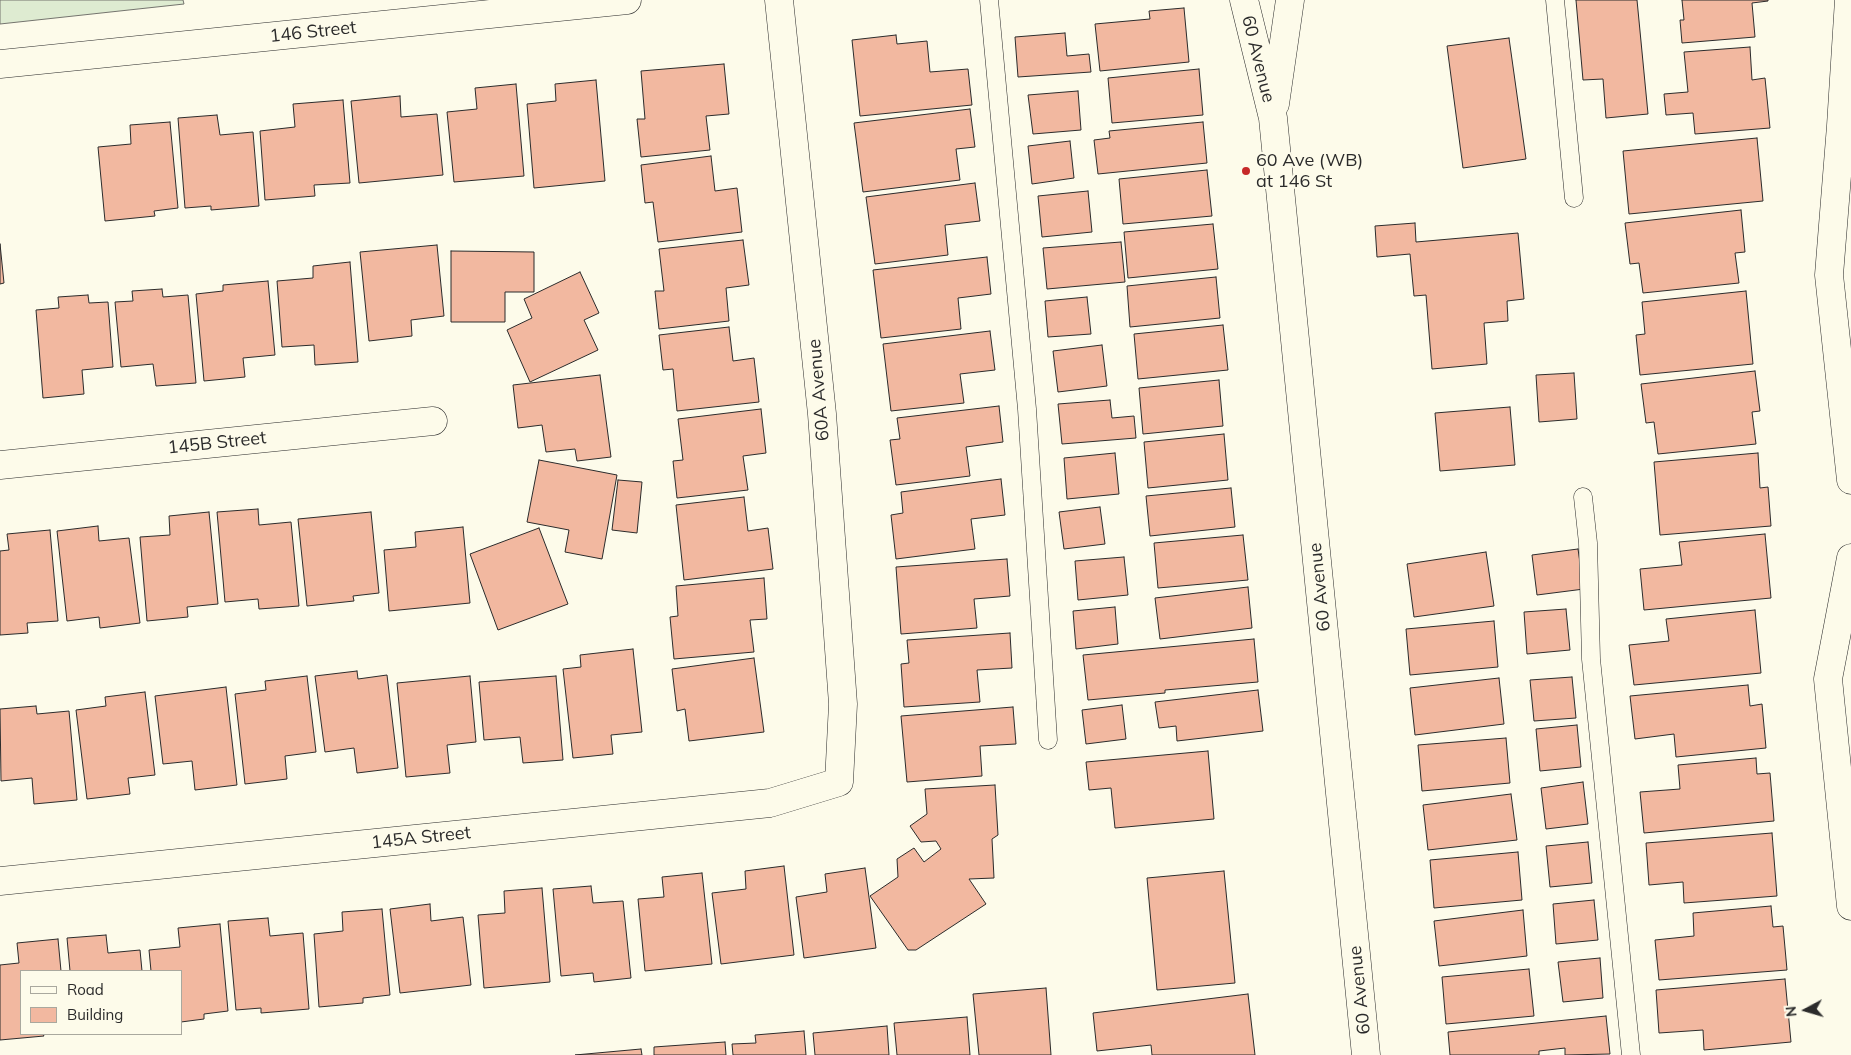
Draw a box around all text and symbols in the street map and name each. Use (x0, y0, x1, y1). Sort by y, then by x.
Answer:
street label: 60 Avenue (1237, 13, 1279, 105)
street label: 146 Street (269, 17, 357, 47)
place label: 60 Ave (WB) at 146 St (1256, 150, 1363, 192)
marker: 60 Ave (WB) at 146 St (1240, 165, 1252, 177)
street label: 60A Avenue (804, 338, 834, 442)
street label: 145B Street (167, 427, 267, 459)
street label: 60 Avenue (1305, 542, 1335, 632)
street label: 145A Street (370, 822, 472, 854)
street label: 60 Avenue (1345, 945, 1375, 1035)
legend (20, 970, 182, 1035)
text: Road (67, 980, 104, 999)
north arrow (1781, 985, 1831, 1035)
text: Building (67, 1005, 123, 1024)
text: N (1782, 1005, 1801, 1018)

